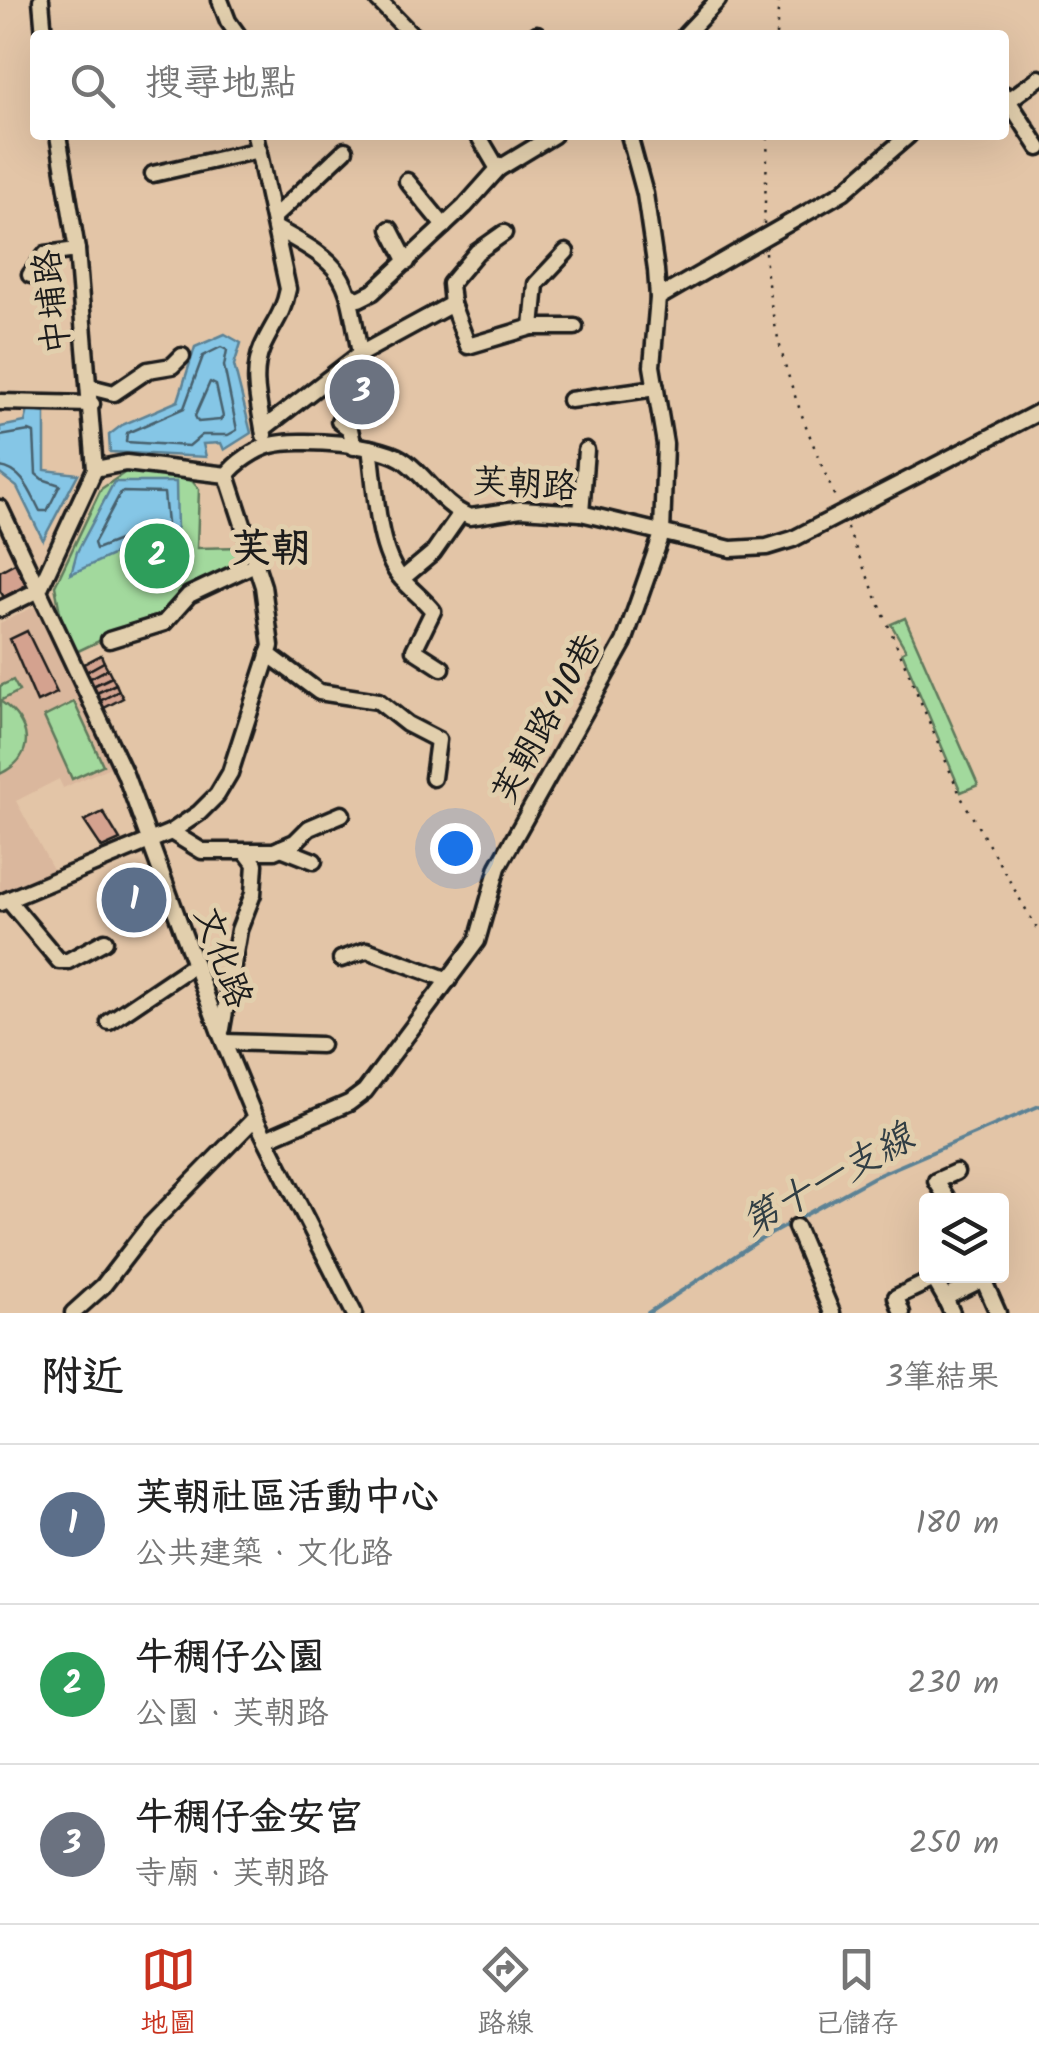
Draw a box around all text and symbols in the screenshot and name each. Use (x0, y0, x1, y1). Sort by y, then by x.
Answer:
search box (30, 30, 1009, 140)
text: 搜尋地點 (145, 55, 297, 115)
icon: search (65, 58, 120, 113)
street label: 中埔路 (21, 247, 87, 357)
pin: 3 (330, 354, 394, 430)
street label: 芙朝路 (471, 455, 579, 517)
pin: 2 (124, 518, 190, 594)
district label: 芙朝 (231, 518, 311, 582)
street label: 芙朝路410巷 (479, 624, 619, 815)
your location (430, 823, 481, 874)
pin: 1 (102, 862, 166, 938)
street label: 文化路 (177, 899, 265, 1017)
water label: 第十一支線 (731, 1108, 928, 1254)
map controls (919, 1193, 1009, 1283)
button: layers (919, 1193, 1009, 1283)
text: 附近 (40, 1345, 124, 1412)
text: 3筆結果 (885, 1353, 999, 1404)
text: 芙朝社區活動中心 (135, 1469, 439, 1529)
text: 1 (68, 1499, 77, 1550)
text: 180 m (915, 1499, 999, 1550)
text: 公共建築 · 文化路 (135, 1529, 392, 1580)
text: 牛稠仔公園 (135, 1629, 325, 1689)
text: 2 (63, 1659, 82, 1710)
text: 230 m (908, 1659, 999, 1710)
text: 公園 · 芙朝路 (135, 1689, 328, 1740)
text: 牛稠仔金安宮 (135, 1789, 363, 1849)
text: 3 (64, 1819, 81, 1870)
text: 250 m (909, 1819, 999, 1870)
text: 寺廟 · 芙朝路 (135, 1849, 328, 1900)
tab: 地圖 (140, 1942, 197, 2047)
tab: 路線 (477, 1942, 534, 2047)
tab: 已儲存 (814, 1942, 899, 2047)

